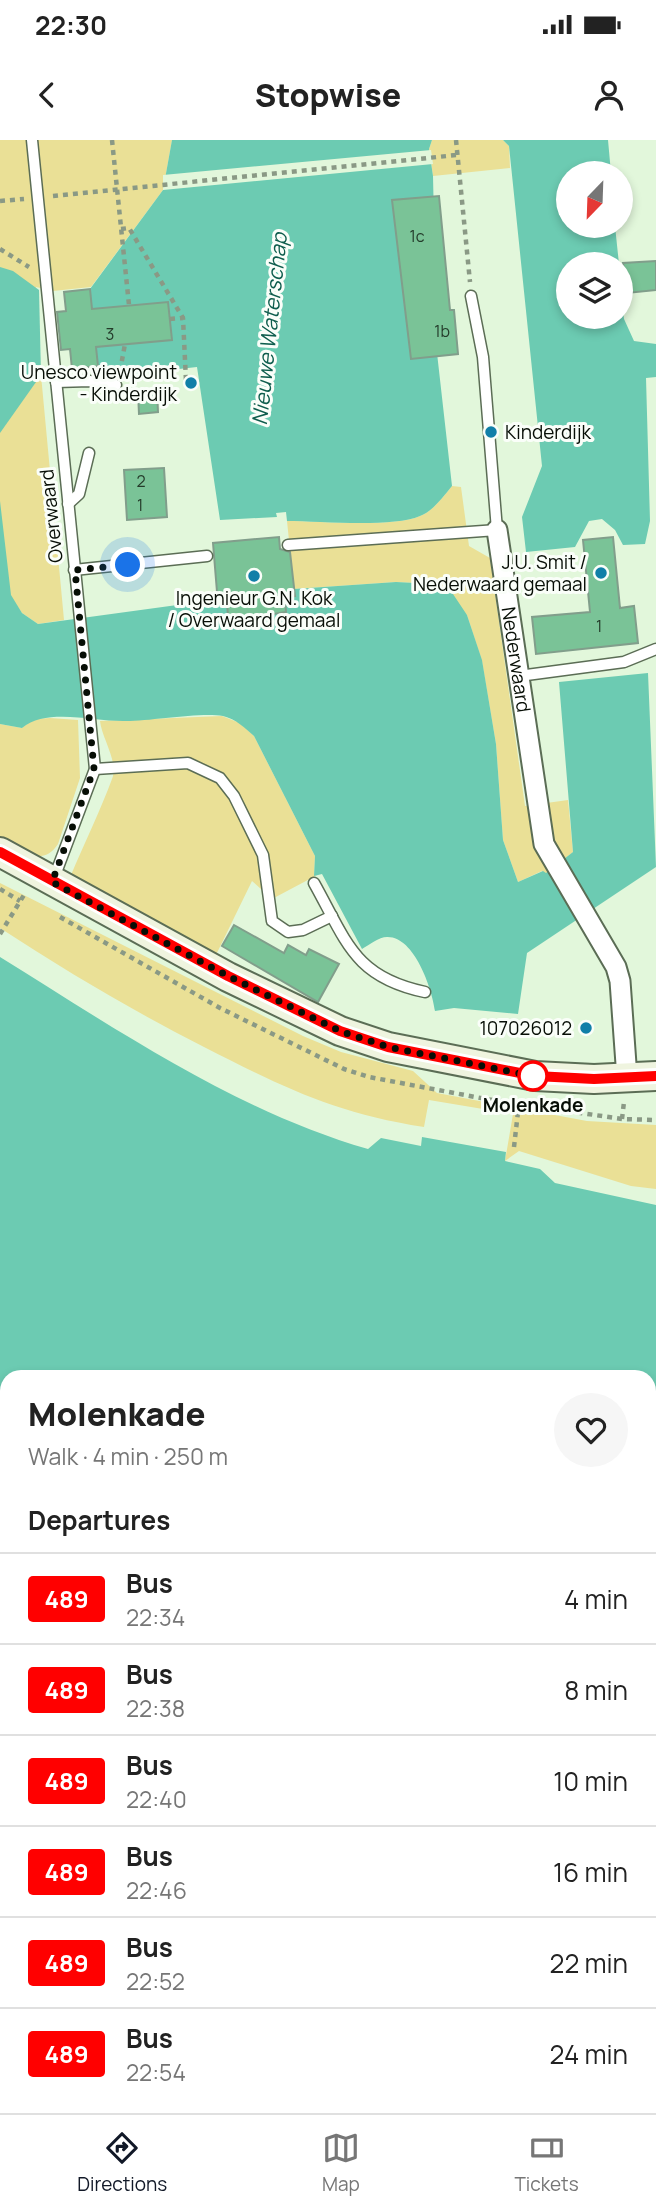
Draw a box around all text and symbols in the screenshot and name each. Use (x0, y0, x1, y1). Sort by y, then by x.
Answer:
text: 22:30 (35, 7, 107, 43)
text: Stopwise (255, 73, 401, 117)
icon: back (28, 76, 66, 114)
icon: person (590, 76, 628, 114)
north arrow (556, 161, 634, 238)
map controls (556, 161, 633, 329)
house number: 1c (409, 225, 425, 247)
water label: Nieuwe Waterschap (245, 230, 293, 426)
button: layers (556, 252, 633, 329)
house number: 1b (434, 320, 450, 342)
house number: 3 (106, 323, 114, 345)
place label: Unesco viewpoint - Kinderdijk (21, 359, 178, 407)
marker: Unesco viewpoint - Kinderdijk (183, 375, 199, 391)
place label: Kinderdijk (505, 419, 591, 445)
marker: Kinderdijk (483, 424, 499, 440)
street label: Overwaard (33, 468, 69, 564)
house number: 2 (136, 470, 146, 492)
house number: 1 (137, 494, 143, 516)
your location (110, 547, 145, 582)
place label: J.U. Smit / Nederwaard gemaal (413, 549, 587, 597)
marker: J.U. Smit / Nederwaard gemaal (593, 565, 609, 581)
marker: Ingenieur G.N. Kok / Overwaard gemaal (246, 568, 262, 584)
place label: Ingenieur G.N. Kok / Overwaard gemaal (168, 585, 340, 633)
street label: Nederwaard (496, 605, 537, 714)
house number: 1 (596, 615, 602, 637)
place label: 107026012 (479, 1015, 572, 1041)
marker: 107026012 (578, 1020, 594, 1036)
marker: Molenkade (518, 1061, 548, 1091)
place label: Molenkade (483, 1092, 583, 1118)
text: Molenkade (28, 1391, 206, 1436)
button: heart (554, 1393, 628, 1467)
text: Walk · 4 min · 250 m (28, 1440, 228, 1472)
text: Departures (28, 1502, 170, 1538)
text: Bus (126, 1565, 173, 1601)
text: 4 min (564, 1581, 628, 1617)
text: 489 (44, 1582, 89, 1615)
text: 22:34 (126, 1601, 185, 1633)
text: Bus (126, 1656, 173, 1692)
text: 8 min (564, 1672, 628, 1708)
text: 489 (44, 1673, 89, 1706)
text: 22:38 (126, 1692, 185, 1724)
text: Bus (126, 1747, 173, 1783)
text: 10 min (553, 1763, 628, 1799)
text: 489 (44, 1764, 89, 1797)
text: 22:40 (126, 1783, 187, 1815)
text: Bus (126, 1838, 173, 1874)
text: 16 min (553, 1854, 628, 1890)
text: 489 (44, 1855, 89, 1888)
text: 22:46 (126, 1874, 187, 1906)
text: Bus (126, 1929, 173, 1965)
text: 22 min (550, 1945, 628, 1981)
text: 489 (44, 1946, 89, 1979)
text: 22:52 (126, 1965, 185, 1997)
text: Bus (126, 2020, 173, 2056)
text: 24 min (550, 2036, 628, 2072)
text: 489 (44, 2037, 89, 2070)
text: 22:54 (126, 2056, 186, 2088)
tab: Directions (77, 2129, 167, 2197)
tab: Map (322, 2129, 360, 2197)
tab: Tickets (514, 2129, 579, 2197)

